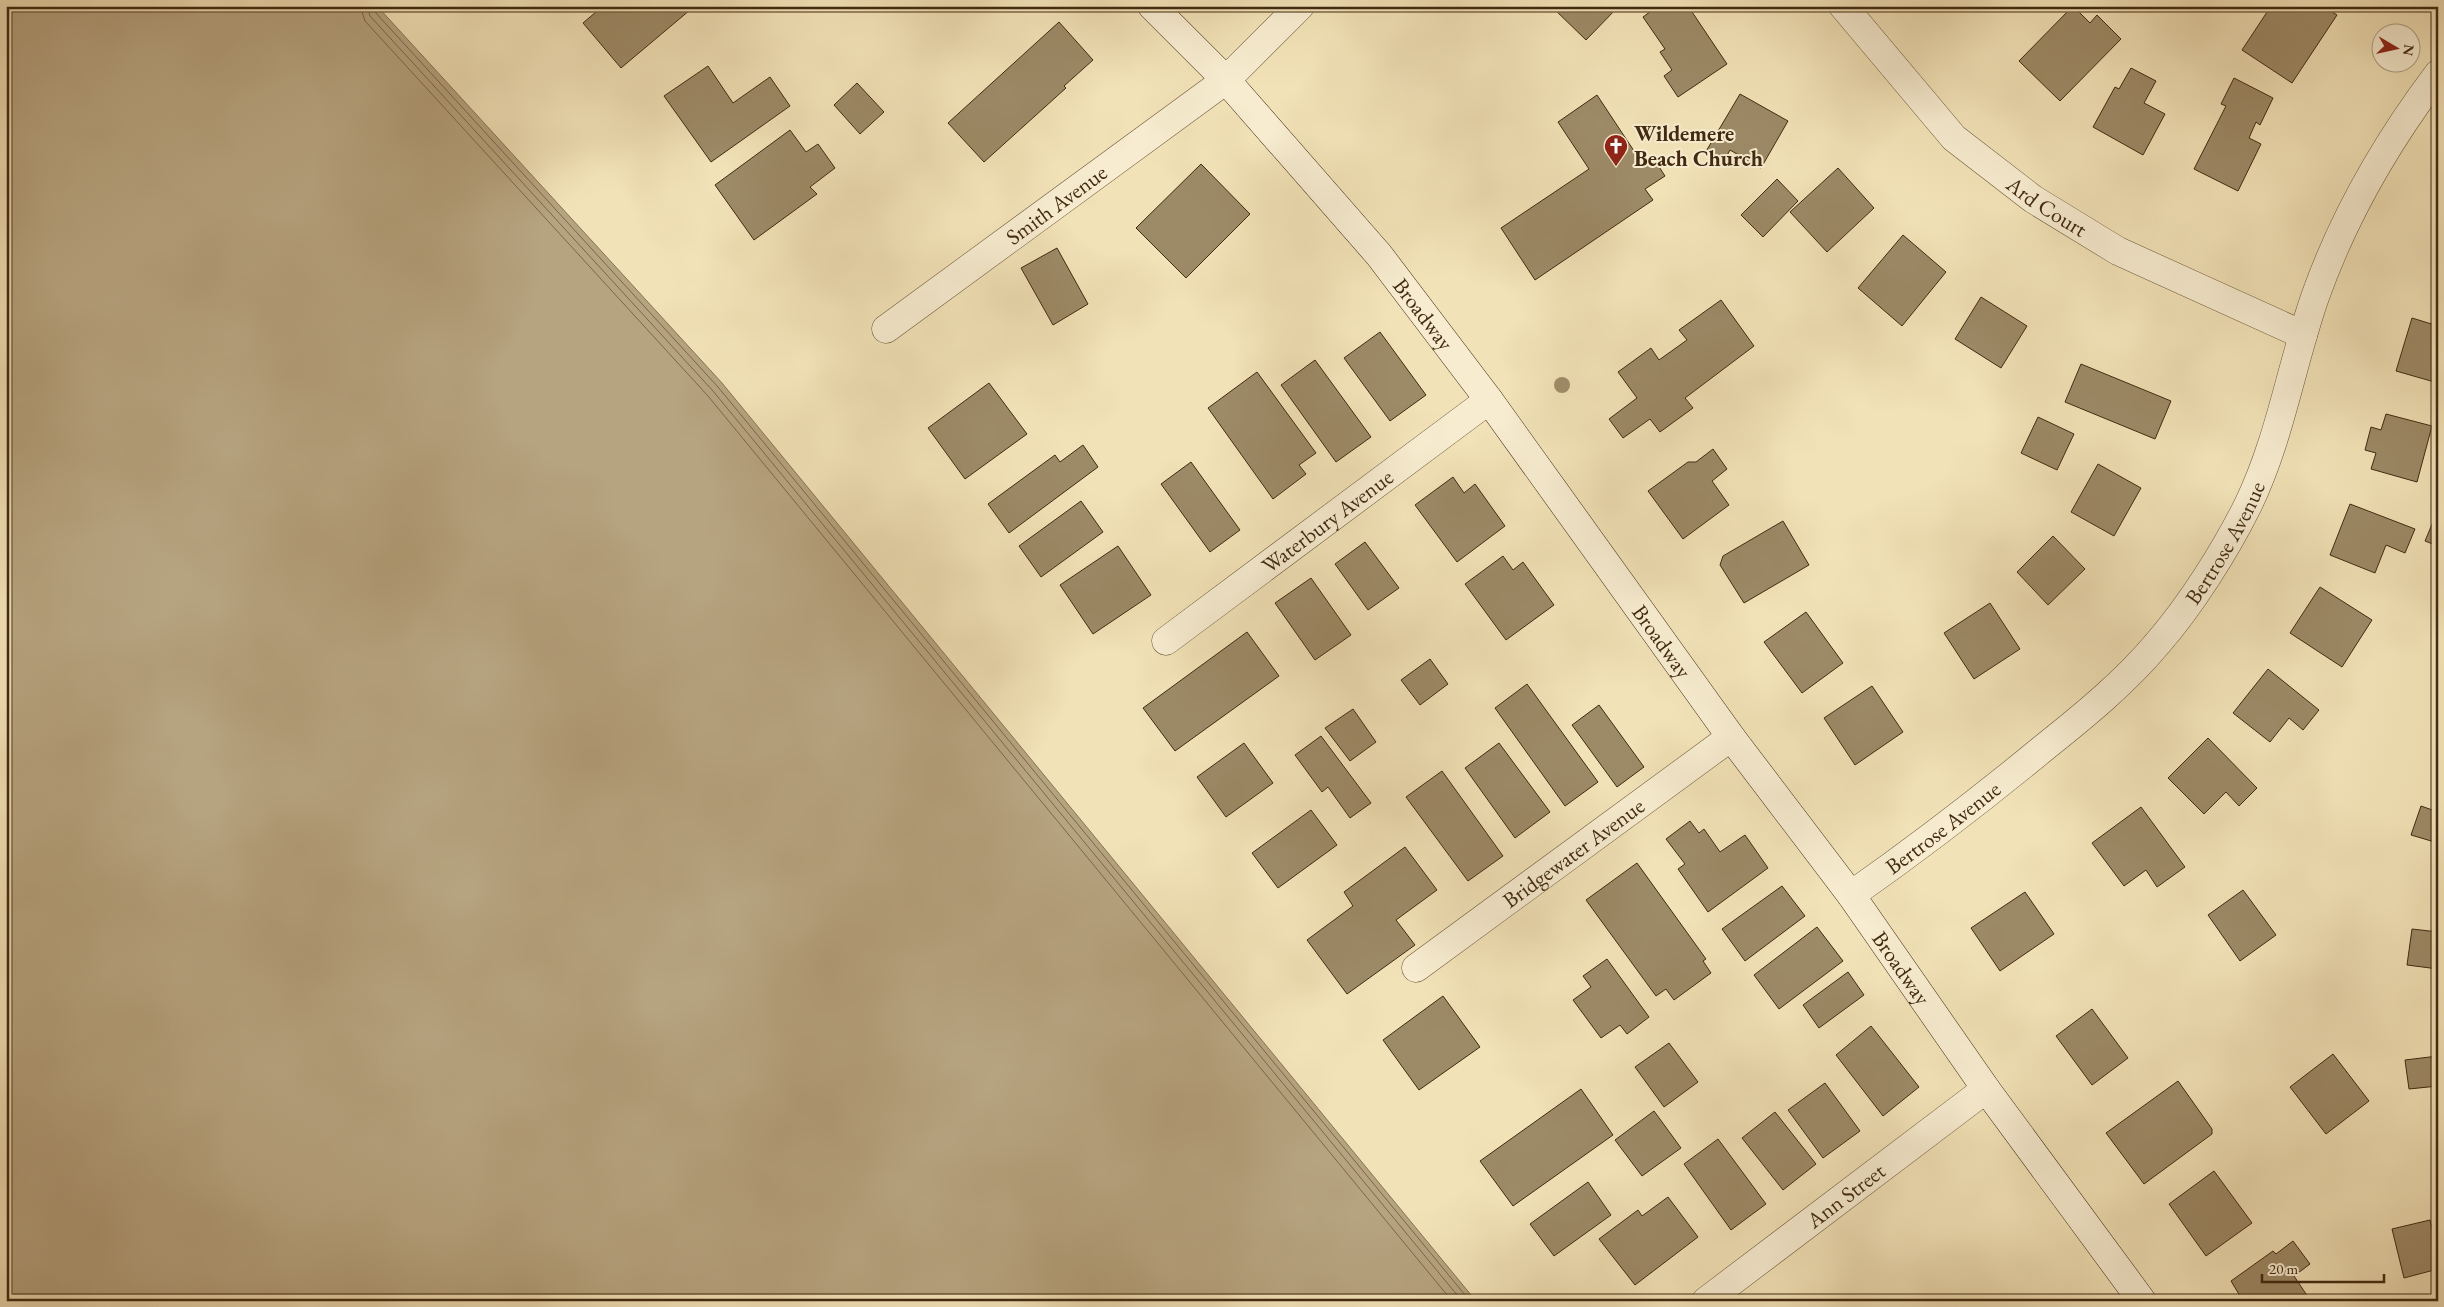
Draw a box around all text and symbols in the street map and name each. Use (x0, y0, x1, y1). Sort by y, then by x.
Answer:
north arrow (2372, 22, 2422, 72)
text: N (2399, 43, 2419, 58)
place label: Wildemere Beach Church (1634, 119, 1763, 173)
church icon: Wildemere Beach Church (1603, 133, 1629, 167)
street label: Smith Avenue (1000, 157, 1113, 251)
street label: Ard Court (2000, 169, 2093, 243)
street label: Broadway (1387, 272, 1461, 356)
street label: Waterbury Avenue (1255, 462, 1399, 579)
street label: Bertrose Avenue (2178, 476, 2272, 610)
street label: Broadway (1626, 599, 1699, 684)
street label: Bertrose Avenue (1879, 774, 2007, 880)
street label: Bridgewater Avenue (1497, 791, 1650, 914)
street label: Broadway (1866, 925, 1938, 1011)
street label: Ann Street (1800, 1156, 1891, 1235)
scale bar (2262, 1252, 2384, 1284)
text: 20 m (2269, 1259, 2298, 1278)

